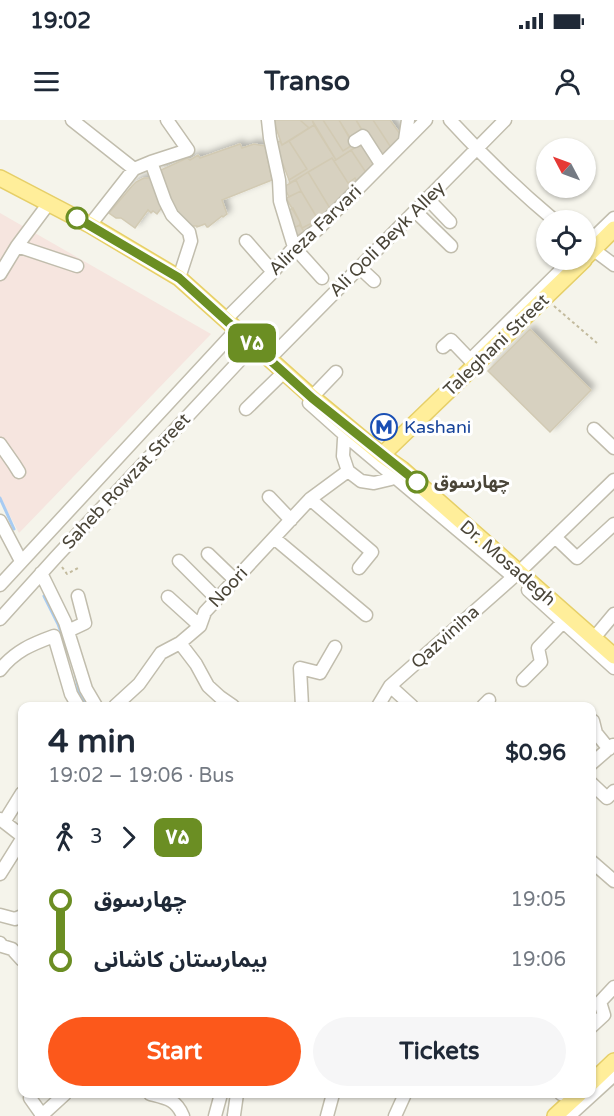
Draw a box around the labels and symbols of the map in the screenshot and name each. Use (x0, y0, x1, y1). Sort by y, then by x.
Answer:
north arrow (536, 138, 596, 198)
street label: Ali Qoli Beyk Alley (325, 176, 450, 301)
street label: Alireza Farvari (264, 180, 366, 280)
unlabelled marker (66, 207, 88, 229)
street label: Taleghani Street (439, 289, 553, 401)
line badge: ۷۵ (225, 324, 279, 362)
street label: Saheb Rowzat Street (57, 408, 195, 554)
metro station icon: Kashani (369, 412, 399, 442)
place label: Kashani (404, 416, 471, 438)
marker: چهارسوق (406, 471, 428, 493)
place label: چهارسوق (434, 471, 510, 494)
street label: Dr. Mosadegh (456, 515, 560, 611)
street label: Noori (204, 562, 252, 612)
street label: Qazviniha (406, 601, 484, 673)

